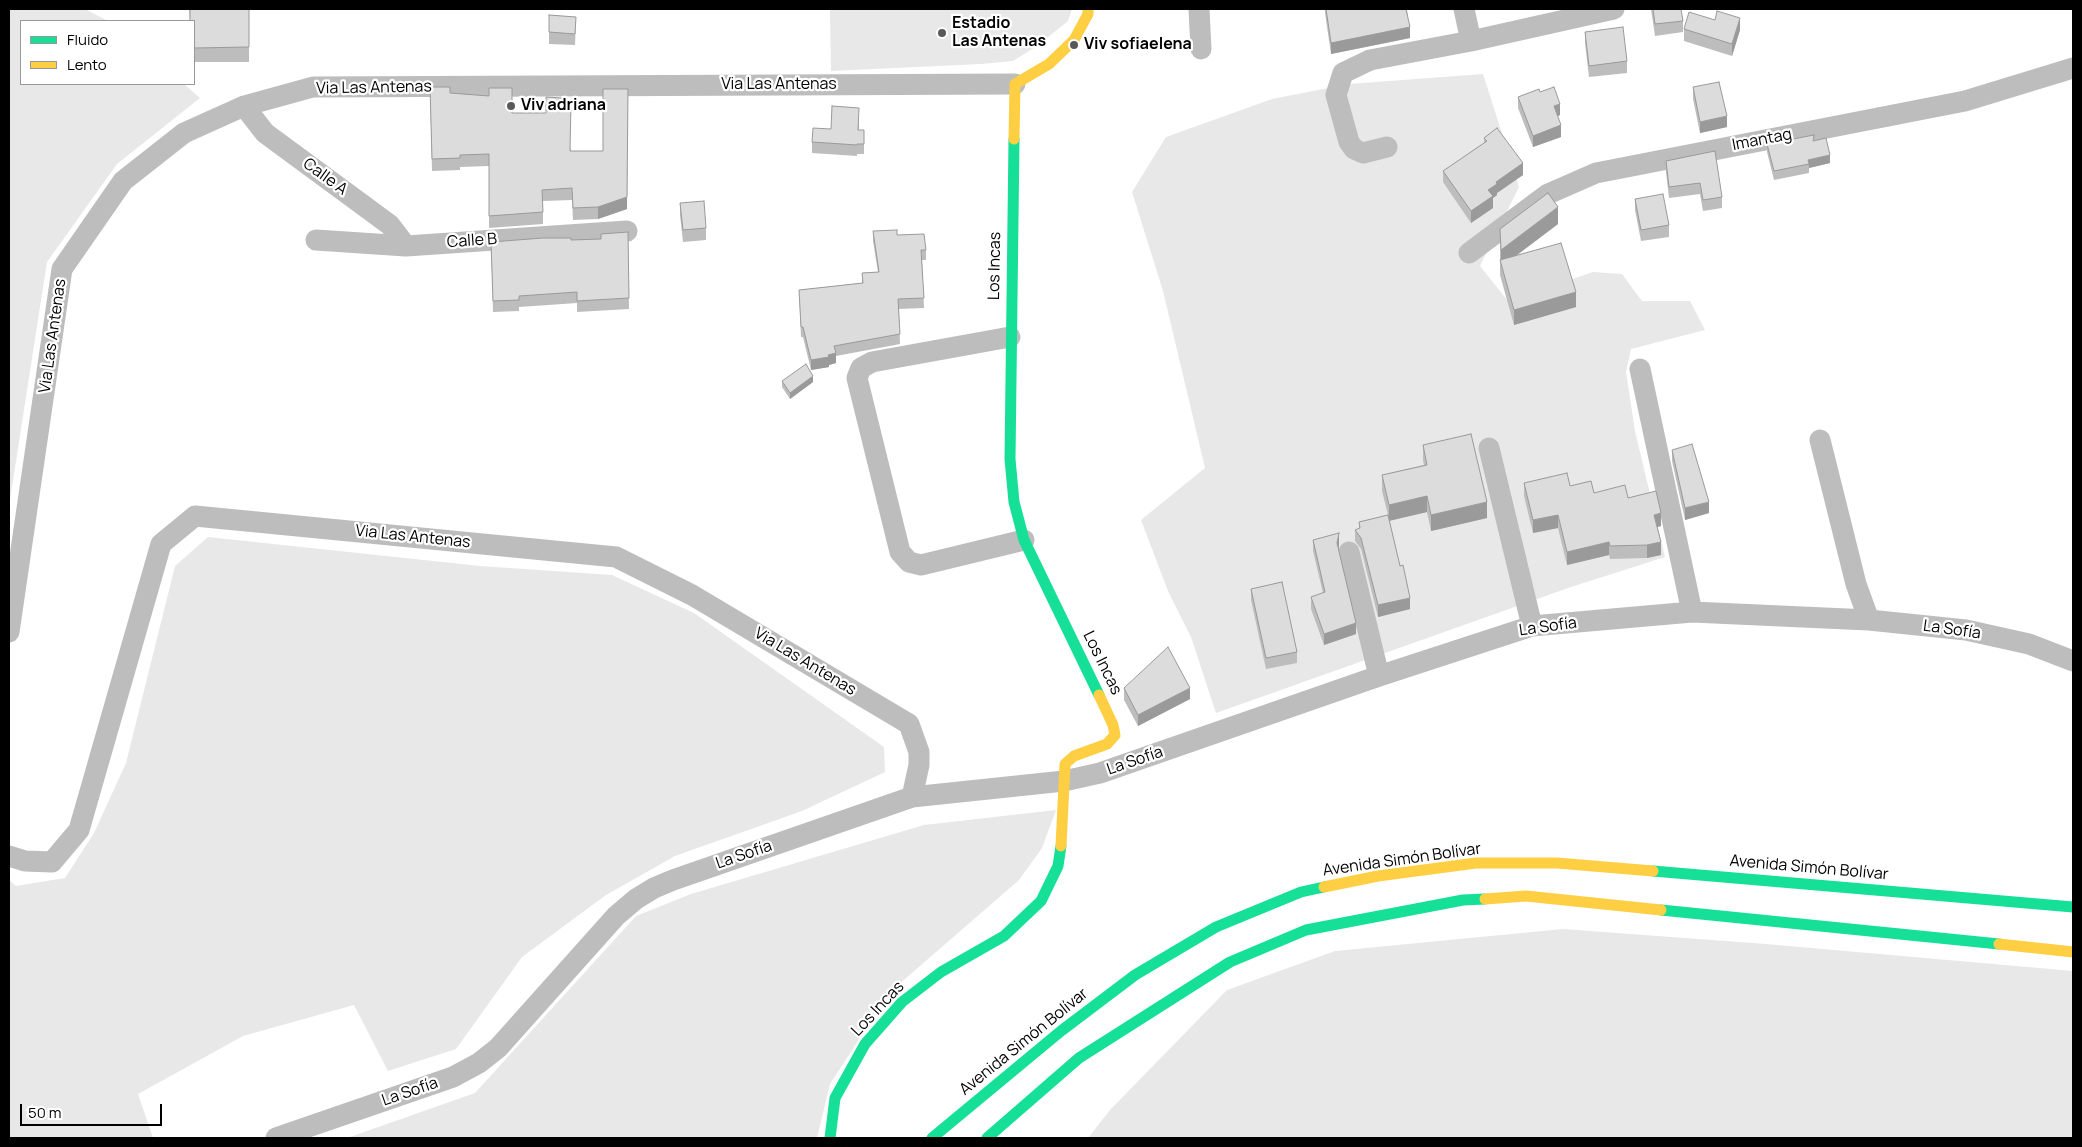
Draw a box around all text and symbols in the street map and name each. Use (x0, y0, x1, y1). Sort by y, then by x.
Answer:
place label: Estadio Las Antenas (952, 14, 1046, 52)
legend (20, 20, 195, 85)
marker: Estadio Las Antenas (936, 27, 948, 39)
text: Fluido (67, 29, 108, 50)
place label: Viv sofiaelena (1084, 35, 1192, 55)
marker: Viv sofiaelena (1068, 39, 1080, 51)
text: Lento (67, 54, 107, 75)
street label: Via Las Antenas (721, 75, 837, 95)
street label: Via Las Antenas (316, 77, 432, 99)
place label: Viv adriana (521, 96, 606, 116)
marker: Viv adriana (505, 100, 517, 112)
street label: Imantag (1730, 125, 1794, 155)
street label: Calle A (299, 154, 351, 200)
street label: Calle B (446, 230, 498, 252)
street label: Los Incas (985, 232, 1005, 300)
street label: Via Las Antenas (35, 278, 71, 394)
street label: Via Las Antenas (355, 521, 471, 553)
street label: La Sofía (1518, 613, 1578, 641)
street label: La Sofía (1922, 616, 1982, 644)
street label: Via Las Antenas (751, 624, 859, 700)
street label: Los Incas (1078, 628, 1126, 698)
street label: La Sofía (1104, 742, 1166, 780)
street label: La Sofía (713, 836, 775, 874)
street label: Avenida Simón Bolívar (1322, 839, 1482, 881)
street label: Avenida Simón Bolívar (1729, 851, 1889, 885)
street label: Los Incas (848, 977, 908, 1041)
street label: Avenida Simón Bolívar (956, 984, 1092, 1100)
street label: La Sofía (379, 1073, 441, 1111)
scale bar (22, 1094, 165, 1126)
text: 50 m (28, 1102, 62, 1123)

